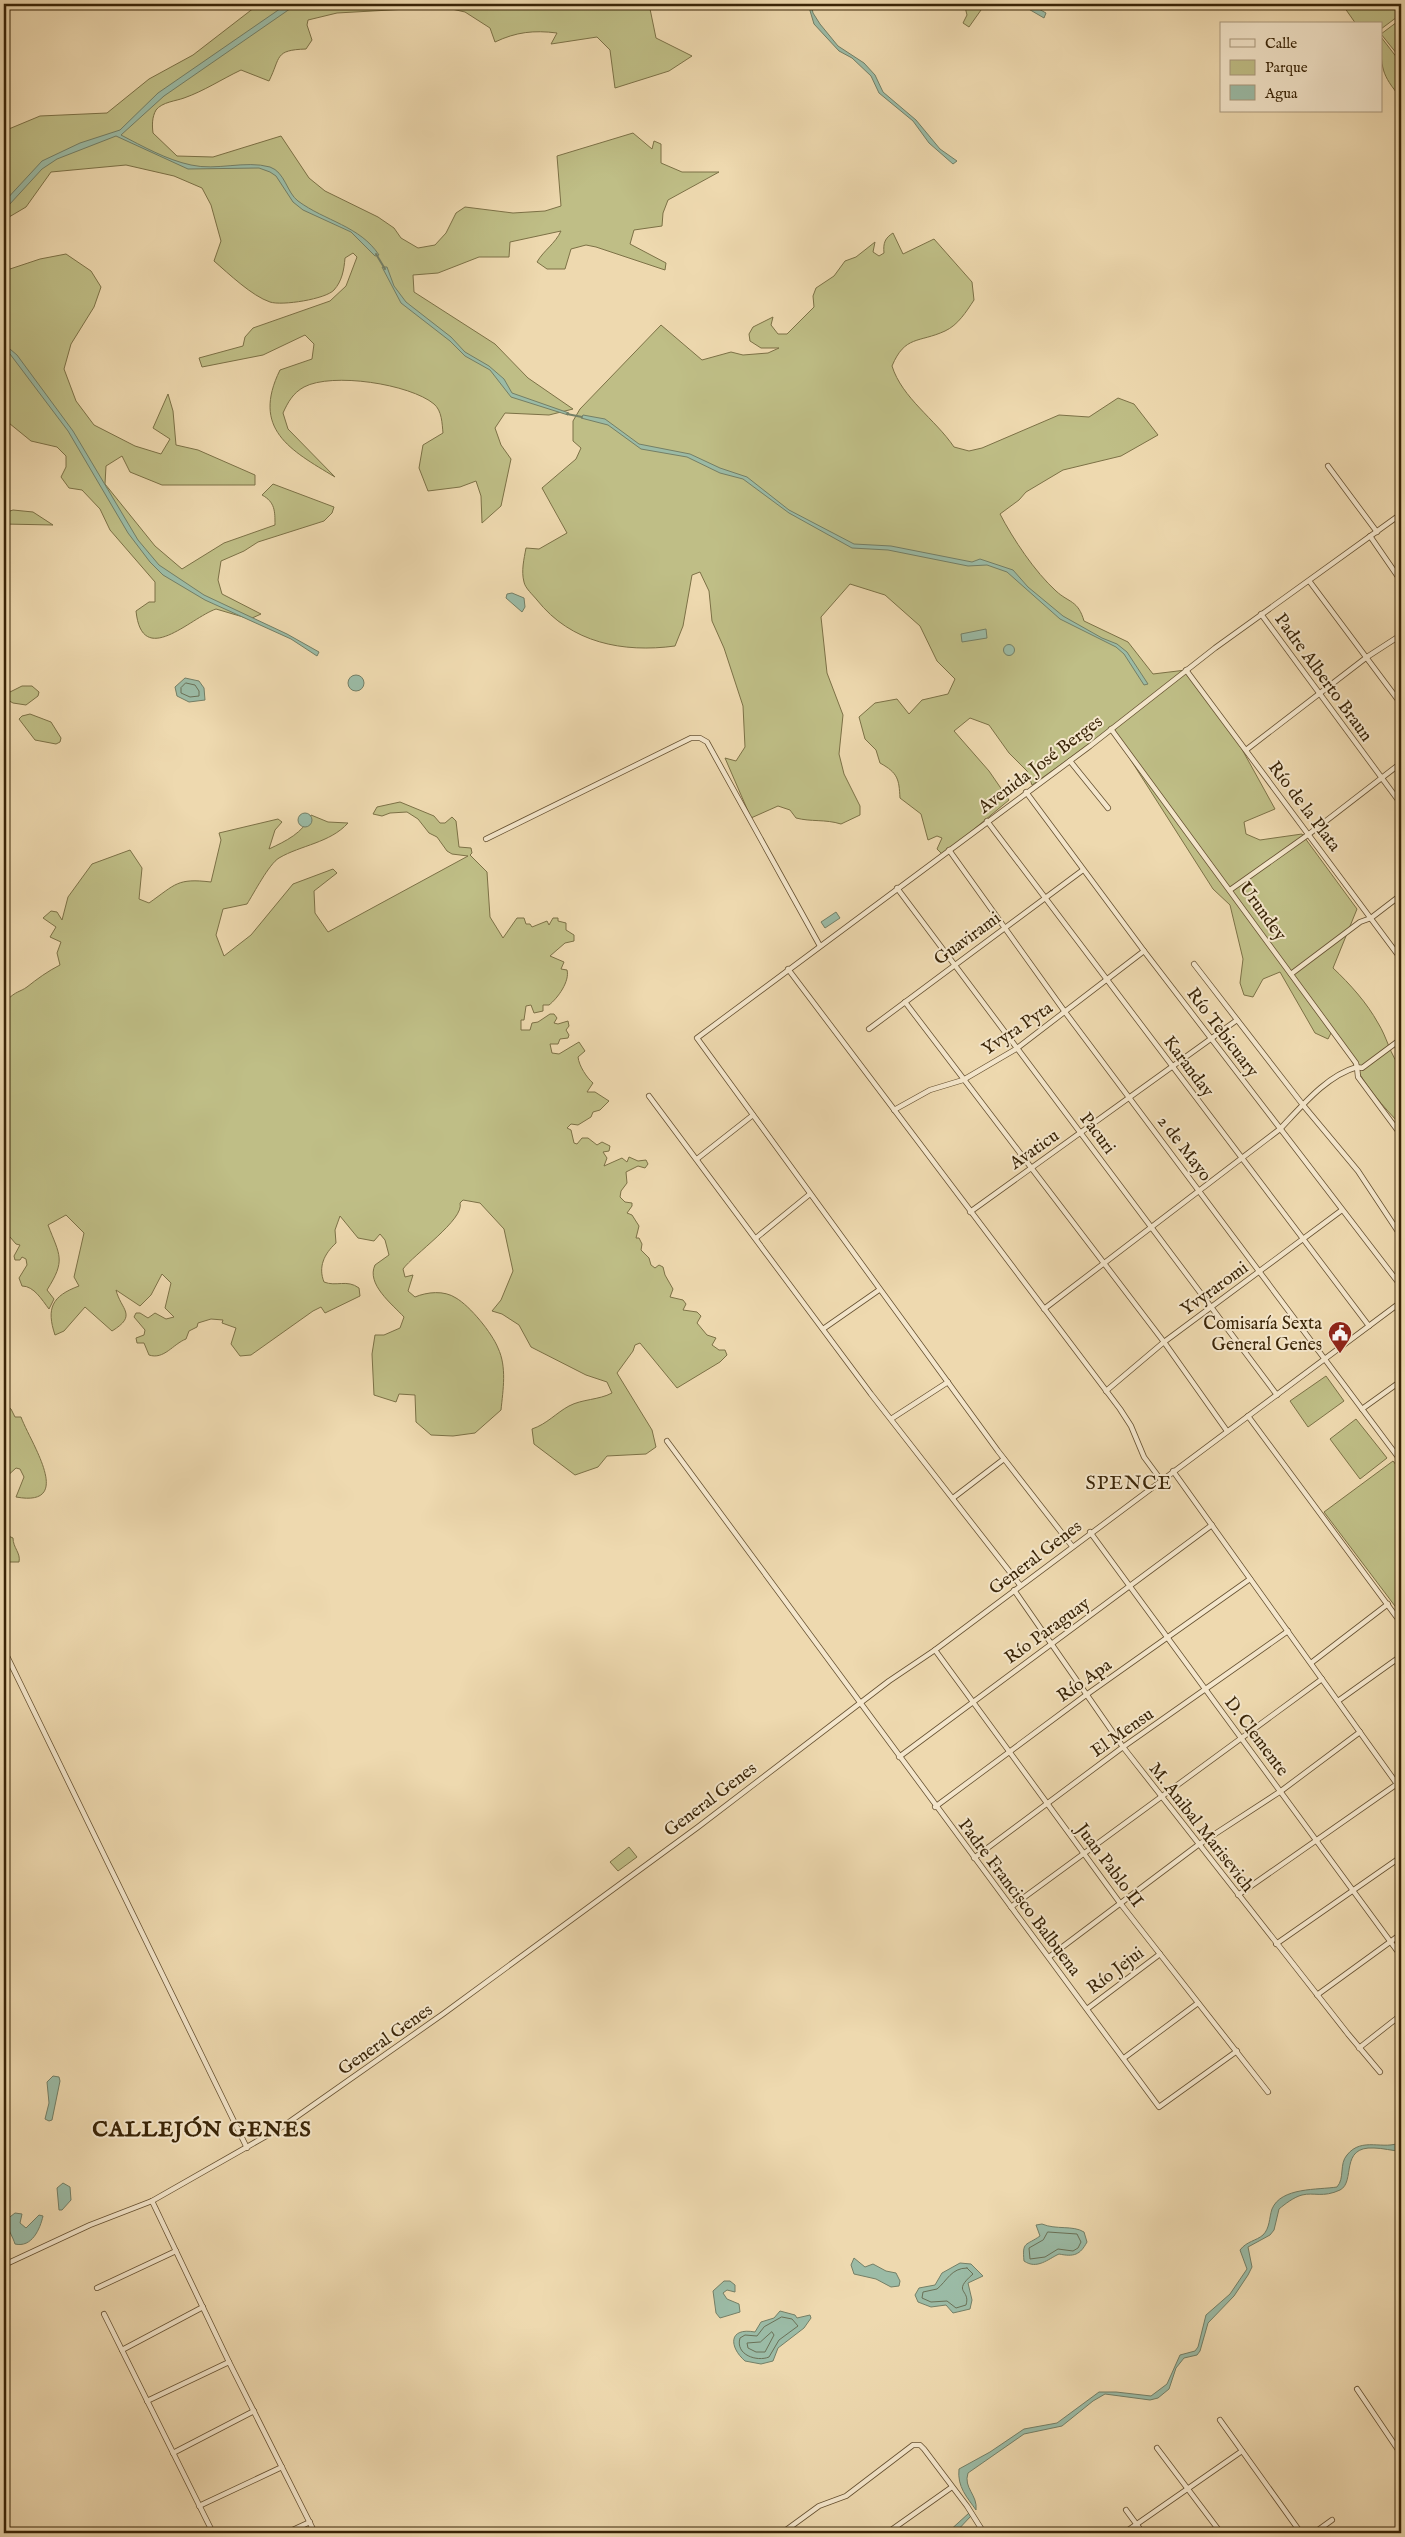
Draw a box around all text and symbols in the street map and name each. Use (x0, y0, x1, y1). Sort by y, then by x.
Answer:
legend (1220, 22, 1382, 112)
text: Calle (1265, 34, 1297, 53)
text: Parque (1265, 58, 1308, 77)
text: Agua (1264, 84, 1298, 103)
street label: Padre Alberto Braun (1269, 609, 1377, 747)
street label: Avenida José Berges (973, 711, 1108, 820)
street label: Río de la Plata (1262, 757, 1345, 857)
street label: Urundey (1233, 878, 1291, 946)
street label: Guavirami (930, 907, 1006, 971)
street label: Río Tebicuary (1181, 984, 1263, 1082)
street label: Yvyra Pyta (978, 997, 1058, 1061)
street label: Karanday (1157, 1032, 1218, 1102)
street label: Pacuri (1074, 1108, 1120, 1160)
street label: 2 de Mayo (1151, 1111, 1216, 1187)
street label: Avaticu (1005, 1125, 1064, 1176)
street label: Yvyraromi (1177, 1257, 1253, 1321)
place label: Comisaría Sexta General Genes (1203, 1313, 1322, 1357)
public building icon: Comisaría Sexta General Genes (1327, 1320, 1353, 1354)
district label: SPENCE (1086, 1471, 1172, 1496)
street label: General Genes (985, 1516, 1087, 1601)
street label: Río Paraguay (1001, 1592, 1095, 1670)
street label: Río Apa (1053, 1654, 1117, 1708)
street label: D. Clemente (1218, 1692, 1293, 1781)
street label: El Mensu (1087, 1703, 1159, 1763)
street label: General Genes (660, 1758, 762, 1843)
street label: M. Anibal Marisevich (1143, 1758, 1259, 1898)
street label: Padre Francisco Balbuena (952, 1815, 1086, 1981)
street label: Juan Pablo II (1069, 1818, 1148, 1913)
street label: Río Jejui (1083, 1942, 1149, 2000)
street label: General Genes (334, 1999, 438, 2081)
district label: CALLEJÓN GENES (92, 2116, 312, 2144)

